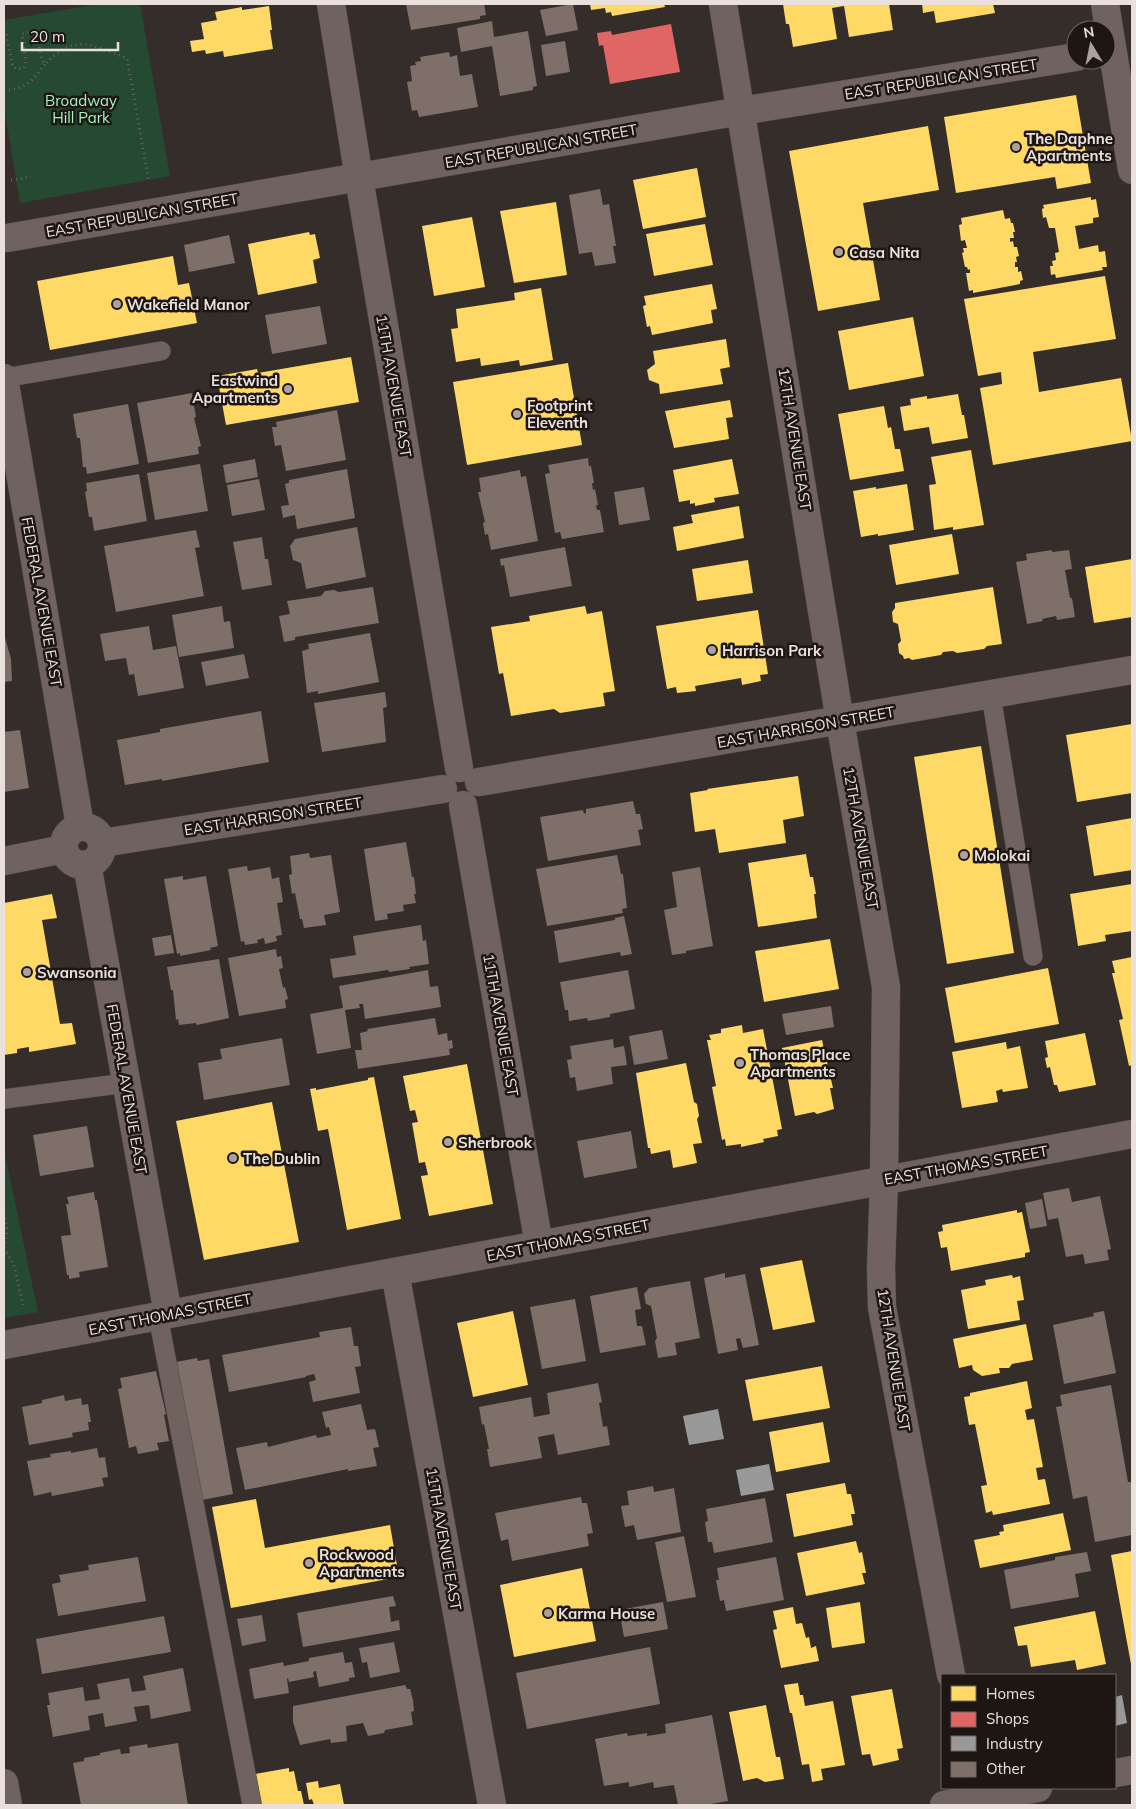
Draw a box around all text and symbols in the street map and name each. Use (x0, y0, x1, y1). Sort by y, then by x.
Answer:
scale bar (22, 20, 119, 52)
north arrow (1066, 20, 1116, 70)
text: N (1082, 22, 1096, 42)
text: 20 m (30, 27, 65, 46)
street label: EAST REPUBLICAN STREET (843, 54, 1039, 104)
park label: Broadway Hill Park (45, 91, 117, 127)
street label: EAST REPUBLICAN STREET (443, 120, 639, 172)
place label: The Daphne Apartments (1026, 129, 1113, 165)
marker: The Daphne Apartments (1010, 141, 1022, 153)
street label: EAST REPUBLICAN STREET (44, 189, 240, 241)
place label: Casa Nita (849, 243, 919, 262)
marker: Casa Nita (833, 246, 845, 258)
place label: Wakefield Manor (127, 295, 250, 314)
marker: Wakefield Manor (111, 298, 123, 310)
street label: 11TH AVENUE EAST (372, 313, 416, 459)
street label: 12TH AVENUE EAST (774, 366, 816, 512)
place label: Eastwind Apartments (192, 371, 278, 407)
marker: Eastwind Apartments (282, 383, 294, 395)
place label: Footprint Eleventh (527, 396, 593, 432)
marker: Footprint Eleventh (511, 408, 523, 420)
street label: FEDERAL AVENUE EAST (18, 515, 66, 689)
place label: Harrison Park (722, 641, 822, 660)
marker: Harrison Park (706, 644, 718, 656)
street label: EAST HARRISON STREET (716, 702, 896, 752)
street label: 12TH AVENUE EAST (839, 765, 883, 911)
street label: EAST HARRISON STREET (183, 793, 363, 839)
place label: Molokai (974, 846, 1030, 865)
marker: Molokai (958, 849, 970, 861)
street label: 11TH AVENUE EAST (479, 952, 523, 1098)
place label: Swansonia (37, 963, 117, 982)
marker: Swansonia (21, 966, 33, 978)
street label: FEDERAL AVENUE EAST (103, 1002, 151, 1176)
place label: Thomas Place Apartments (750, 1045, 850, 1081)
marker: Thomas Place Apartments (734, 1057, 746, 1069)
place label: Sherbrook (458, 1133, 533, 1152)
marker: Sherbrook (442, 1136, 454, 1148)
street label: EAST THOMAS STREET (883, 1141, 1049, 1189)
place label: The Dublin (243, 1149, 320, 1168)
marker: The Dublin (227, 1152, 239, 1164)
street label: EAST THOMAS STREET (485, 1215, 651, 1265)
street label: 12TH AVENUE EAST (873, 1287, 915, 1433)
street label: EAST THOMAS STREET (87, 1289, 253, 1339)
street label: 11TH AVENUE EAST (422, 1466, 466, 1612)
place label: Rockwood Apartments (319, 1545, 405, 1581)
marker: Rockwood Apartments (303, 1557, 315, 1569)
place label: Karma House (558, 1604, 655, 1623)
marker: Karma House (542, 1607, 554, 1619)
legend (941, 1674, 1116, 1789)
text: Homes (986, 1684, 1035, 1703)
text: Shops (986, 1709, 1029, 1728)
text: Industry (986, 1734, 1043, 1753)
text: Other (986, 1759, 1026, 1778)

